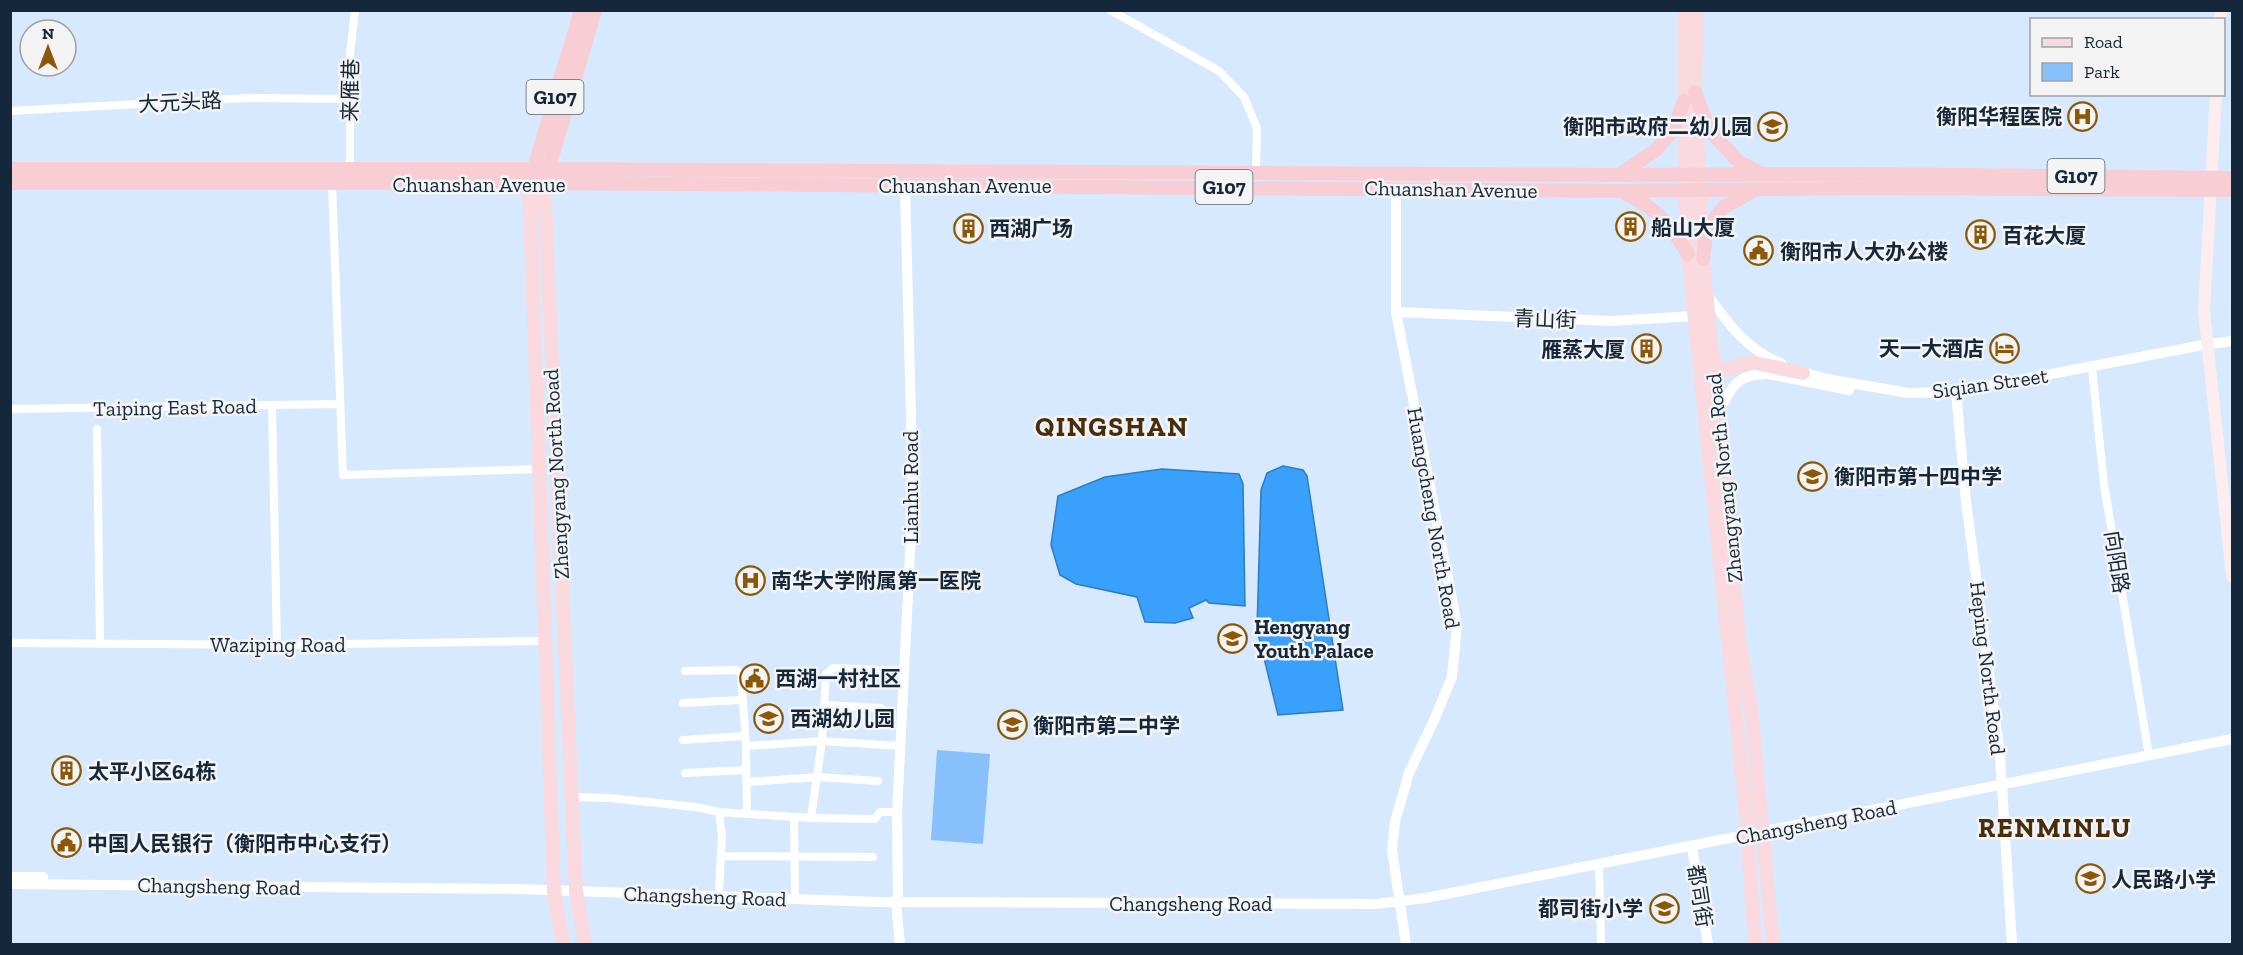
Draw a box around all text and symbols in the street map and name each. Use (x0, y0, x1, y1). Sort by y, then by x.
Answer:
north arrow (18, 18, 78, 78)
legend (2030, 18, 2225, 96)
text: N (42, 24, 54, 43)
text: Road (2084, 31, 2123, 53)
street label: 来雁巷 (337, 58, 363, 122)
text: Park (2084, 61, 2120, 83)
road number: G107 (526, 80, 584, 114)
street label: 大元头路 (137, 87, 223, 117)
hospital icon: 衡阳华程医院 (2067, 100, 2099, 132)
place label: 衡阳华程医院 (1936, 104, 2062, 129)
school or university icon: 衡阳市政府二幼儿园 (1757, 110, 1789, 142)
place label: 衡阳市政府二幼儿园 (1563, 114, 1752, 139)
road number: G107 (2048, 159, 2104, 193)
road number: G107 (1196, 170, 1252, 204)
street label: Chuanshan Avenue (392, 172, 566, 197)
street label: Chuanshan Avenue (878, 173, 1052, 198)
street label: Chuanshan Avenue (1364, 175, 1538, 203)
building icon: 船山大厦 (1614, 211, 1646, 243)
building icon: 西湖广场 (952, 212, 984, 244)
place label: 船山大厦 (1651, 215, 1735, 240)
place label: 西湖广场 (989, 216, 1073, 241)
building icon: 百花大厦 (1965, 219, 1997, 251)
place label: 百花大厦 (2002, 223, 2086, 248)
public building icon: 衡阳市人大办公楼 (1743, 235, 1775, 267)
place label: 衡阳市人大办公楼 (1780, 239, 1948, 264)
street label: 青山街 (1513, 305, 1577, 333)
hotel icon: 天一大酒店 (1989, 332, 2021, 364)
building icon: 雁蒸大厦 (1630, 333, 1662, 365)
place label: 天一大酒店 (1879, 336, 1984, 361)
place label: 雁蒸大厦 (1541, 337, 1625, 362)
street label: Siqian Street (1931, 362, 2050, 403)
street label: Zhengyang North Road (538, 368, 574, 580)
street label: Zhengyang North Road (1701, 372, 1747, 584)
street label: Taiping East Road (93, 393, 257, 421)
street label: Huangcheng North Road (1402, 405, 1466, 631)
district label: QINGSHAN (1035, 411, 1189, 443)
street label: Lianhu Road (898, 430, 923, 543)
school or university icon: 衡阳市第十四中学 (1797, 460, 1829, 492)
place label: 衡阳市第十四中学 (1834, 464, 2002, 489)
street label: 向阳路 (2100, 529, 2134, 595)
hospital icon: 南华大学附属第一医院 (734, 564, 766, 596)
place label: 南华大学附属第一医院 (771, 568, 981, 593)
street label: Heping North Road (1965, 580, 2011, 757)
place label: Hengyang Youth Palace (1254, 614, 1374, 663)
school or university icon: Hengyang Youth Palace (1217, 622, 1249, 654)
street label: Waziping Road (210, 632, 346, 657)
public building icon: 西湖一村社区 (738, 662, 770, 694)
place label: 西湖一村社区 (775, 666, 901, 691)
school or university icon: 西湖幼儿园 (753, 702, 785, 734)
place label: 西湖幼儿园 (790, 706, 895, 731)
school or university icon: 衡阳市第二中学 (996, 709, 1028, 741)
place label: 衡阳市第二中学 (1033, 713, 1180, 738)
building icon: 太平小区64栋 (51, 755, 83, 787)
place label: 太平小区64栋 (88, 759, 216, 784)
street label: Changsheng Road (1733, 794, 1899, 850)
district label: RENMINLU (1978, 812, 2132, 844)
public building icon: 中国人民银行（衡阳市中心支行） (50, 827, 82, 859)
place label: 中国人民银行（衡阳市中心支行） (87, 831, 402, 856)
street label: 都司街 (1683, 863, 1717, 929)
school or university icon: 人民路小学 (2074, 863, 2106, 895)
place label: 人民路小学 (2111, 867, 2216, 892)
street label: Changsheng Road (137, 872, 301, 900)
street label: Changsheng Road (623, 881, 788, 911)
street label: Changsheng Road (1109, 891, 1273, 916)
school or university icon: 都司街小学 (1648, 892, 1680, 924)
place label: 都司街小学 (1538, 896, 1643, 921)

